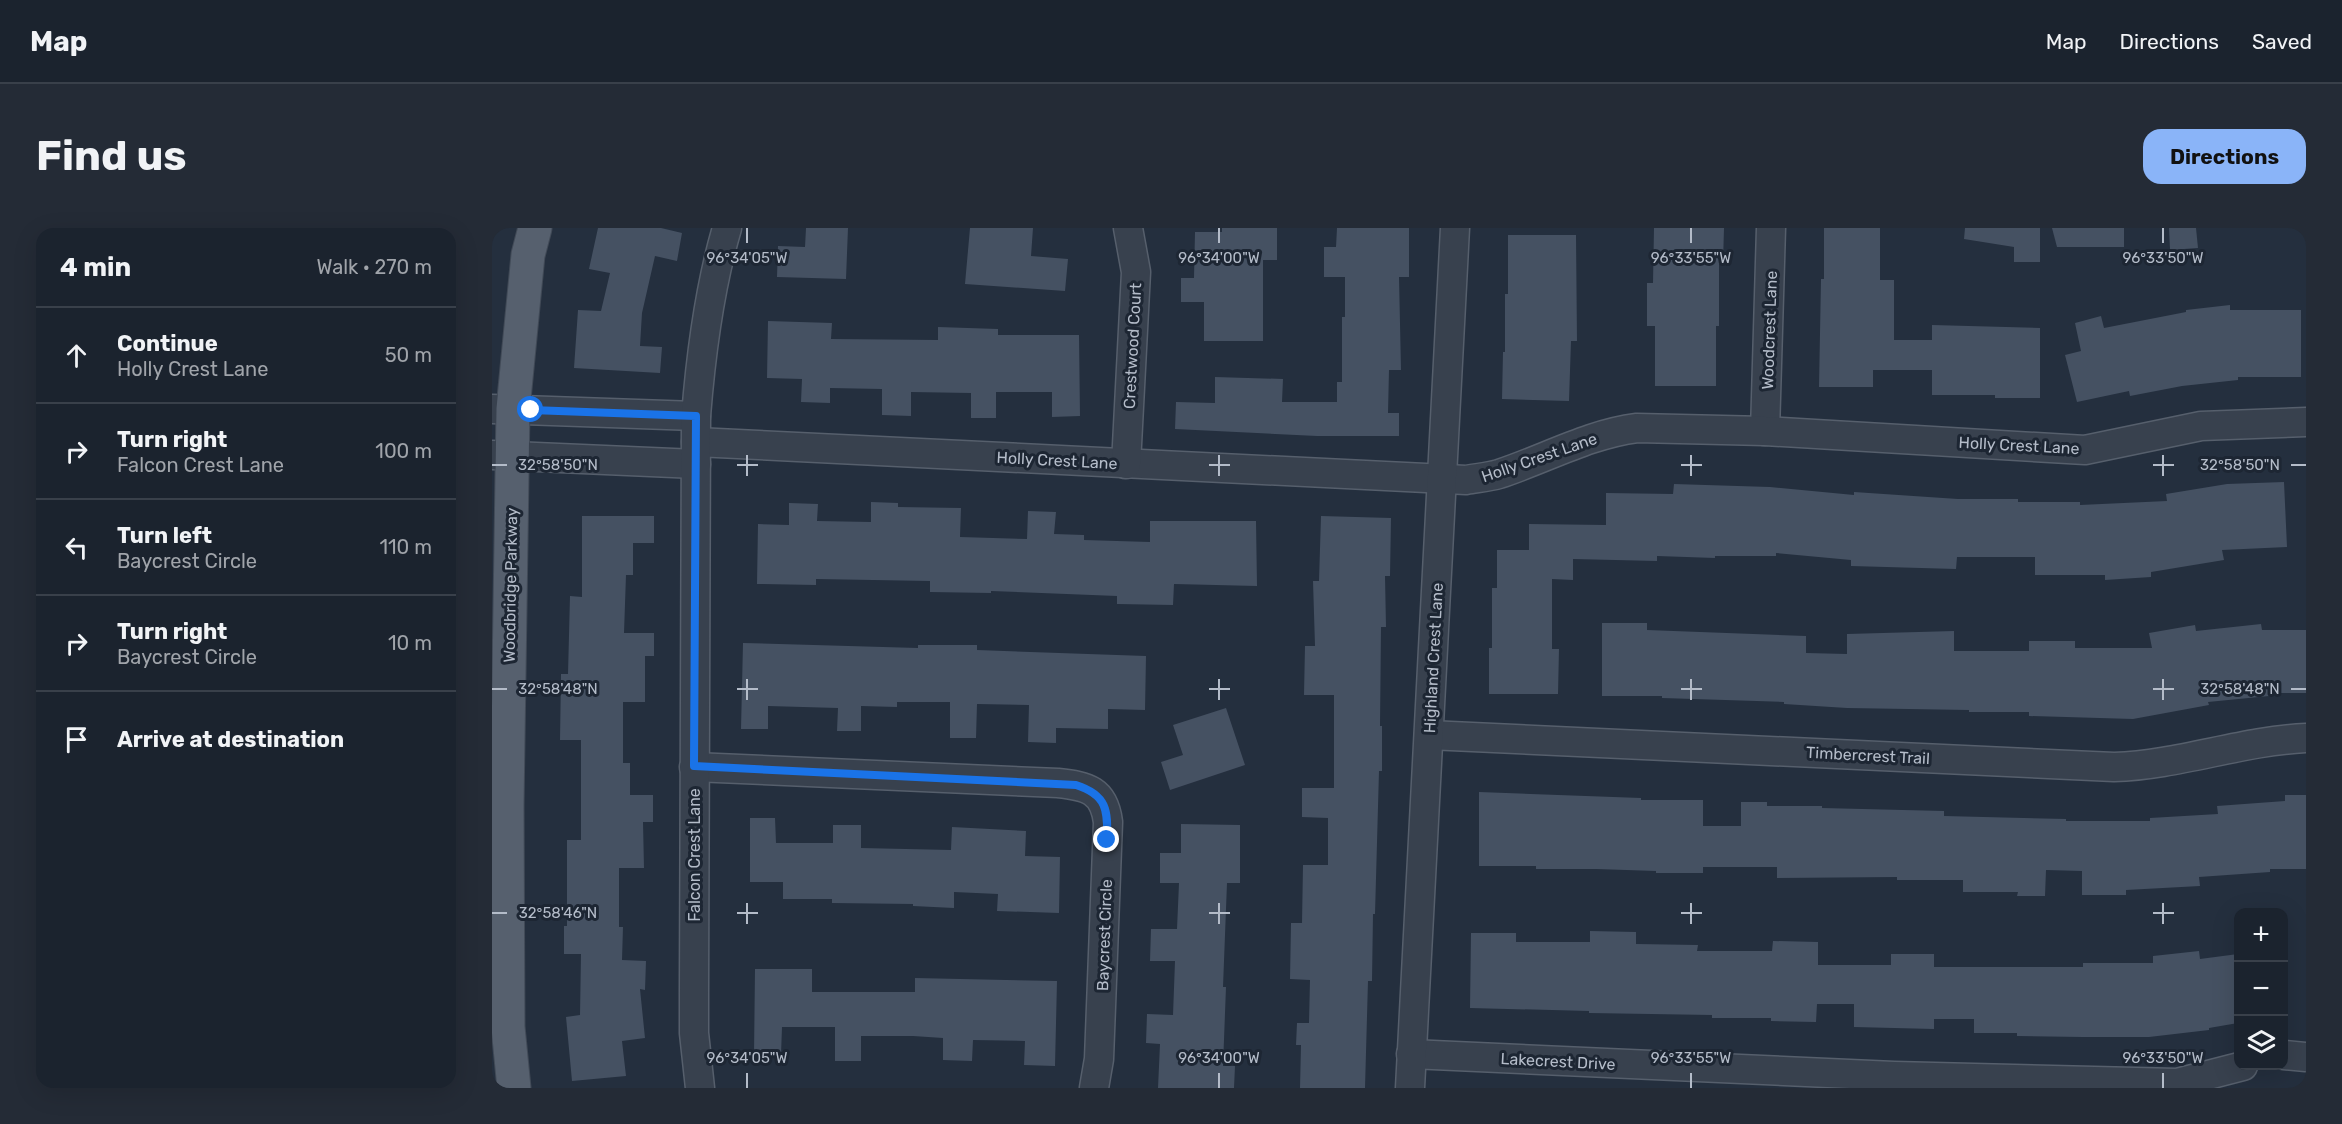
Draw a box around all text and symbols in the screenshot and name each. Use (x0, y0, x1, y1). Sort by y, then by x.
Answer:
text: Map (30, 25, 87, 58)
text: Map (2046, 29, 2087, 54)
text: Directions (2120, 29, 2219, 54)
text: Saved (2252, 29, 2312, 54)
button: Directions (2143, 129, 2306, 184)
text: Find us (36, 131, 187, 181)
text: 96°34'05"W (707, 249, 787, 267)
text: 96°34'00"W (1178, 249, 1260, 267)
text: 96°33'55"W (1651, 249, 1731, 267)
text: 96°33'50"W (2123, 249, 2203, 267)
text: 4 min (60, 252, 131, 283)
text: Walk · 270 m (317, 255, 432, 279)
street label: Woodcrest Lane (1758, 270, 1781, 390)
street label: Crestwood Court (1120, 283, 1145, 410)
text: Continue (117, 330, 218, 357)
icon: ahead (60, 339, 93, 372)
text: 50 m (385, 343, 432, 367)
text: Holly Crest Lane (117, 357, 268, 381)
route start (517, 396, 543, 422)
text: Turn right (117, 426, 227, 453)
street label: Holly Crest Lane (1479, 429, 1600, 486)
street label: Holly Crest Lane (1958, 433, 2080, 458)
icon: right (60, 435, 93, 468)
text: 100 m (375, 439, 432, 463)
street label: Holly Crest Lane (996, 448, 1118, 473)
text: Falcon Crest Lane (117, 453, 284, 477)
text: 32°58'50"N (518, 456, 598, 474)
text: 32°58'50"N (2200, 456, 2280, 474)
street label: Woodbridge Parkway (500, 507, 521, 663)
text: Turn left (117, 522, 212, 549)
icon: left (60, 531, 93, 564)
text: 110 m (380, 535, 432, 559)
text: Baycrest Circle (117, 549, 257, 573)
street label: Highland Crest Lane (1420, 582, 1447, 734)
text: Turn right (117, 618, 227, 645)
icon: right (60, 627, 93, 660)
text: 10 m (388, 631, 432, 655)
text: Baycrest Circle (117, 645, 257, 669)
text: 32°58'48"N (518, 680, 598, 698)
text: 32°58'48"N (2200, 680, 2280, 698)
icon: arrive (60, 723, 93, 756)
text: Arrive at destination (117, 726, 344, 753)
street label: Timbercrest Trail (1806, 743, 1930, 768)
street label: Falcon Crest Lane (685, 788, 704, 922)
route end (1093, 826, 1119, 852)
street label: Baycrest Circle (1093, 879, 1116, 991)
text: 32°58'46"N (519, 904, 597, 922)
map controls (2234, 908, 2288, 1070)
button: + (2234, 908, 2288, 962)
button: − (2234, 962, 2288, 1016)
button: layers (2234, 1016, 2288, 1070)
text: 96°34'05"W (707, 1049, 787, 1067)
text: 96°34'00"W (1178, 1049, 1260, 1067)
street label: Lakecrest Drive (1500, 1049, 1616, 1074)
text: 96°33'55"W (1651, 1049, 1731, 1067)
text: 96°33'50"W (2123, 1049, 2203, 1067)

